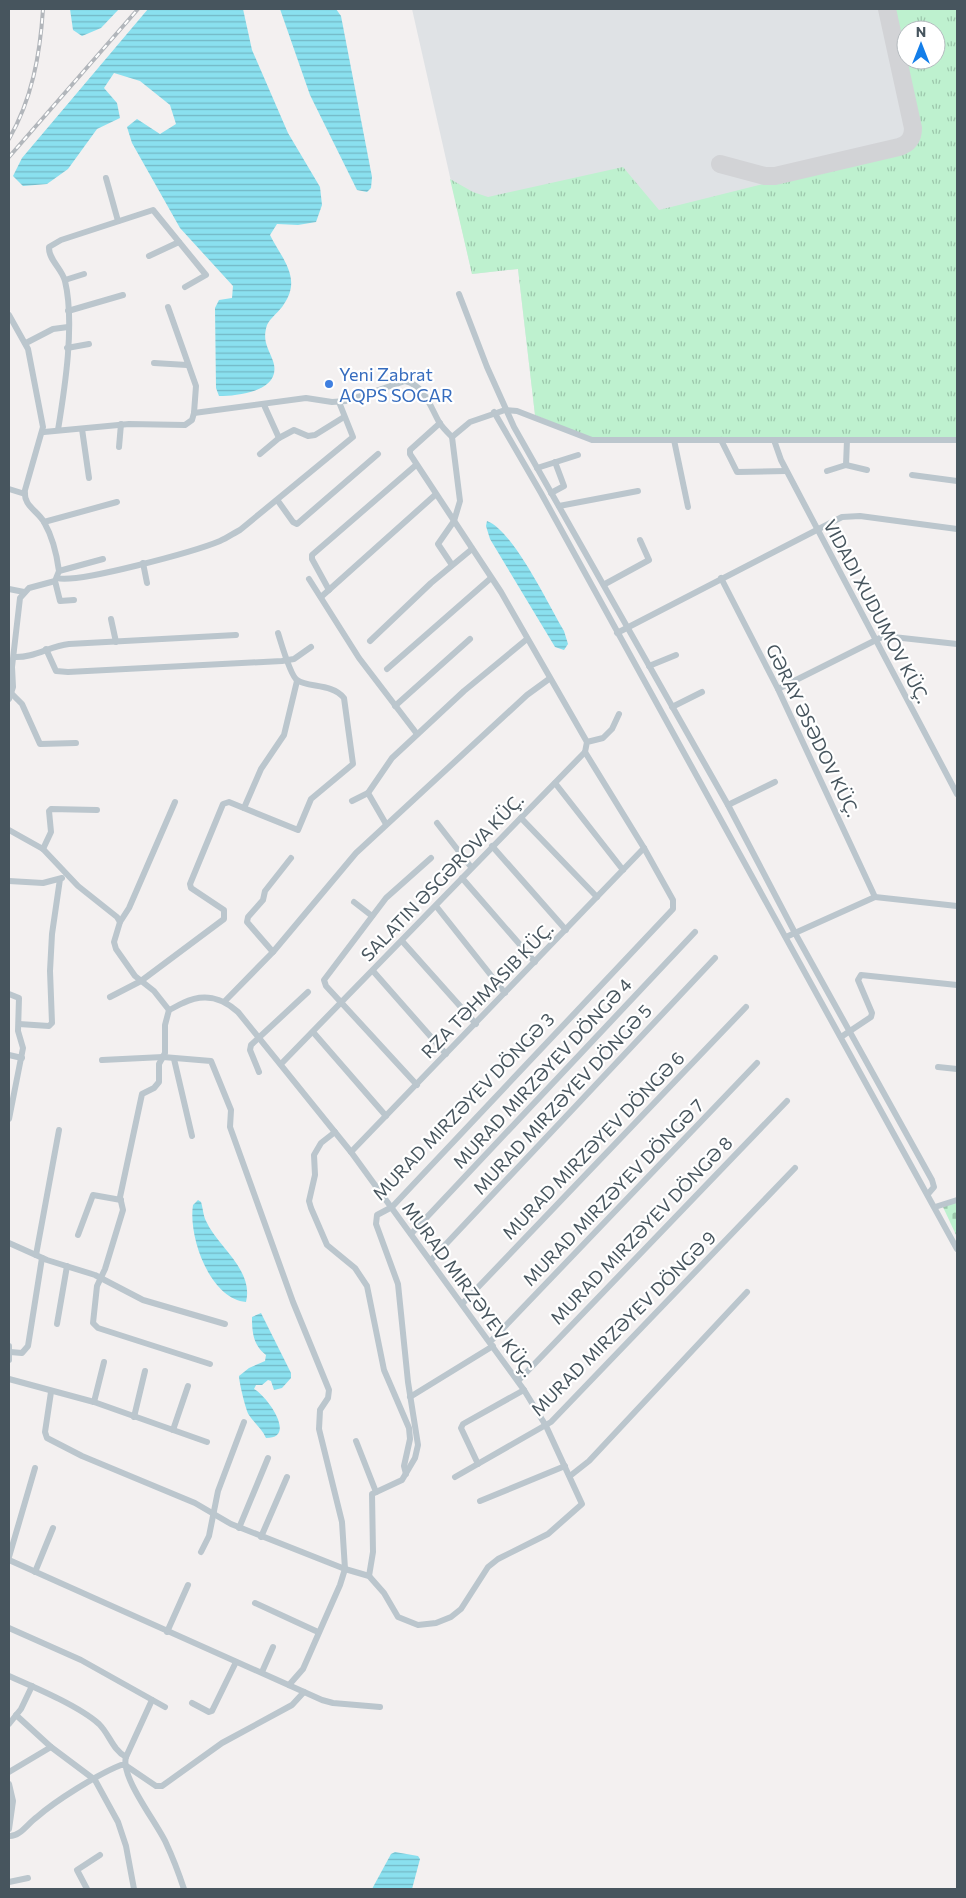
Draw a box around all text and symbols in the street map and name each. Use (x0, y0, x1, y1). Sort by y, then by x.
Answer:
north arrow (896, 20, 946, 70)
text: N (916, 23, 926, 40)
place label: Yeni Zabrat AQPS SOCAR (339, 363, 453, 406)
marker: Yeni Zabrat AQPS SOCAR (323, 378, 335, 390)
street label: VIDADI XUDUMOV KÜÇ. (819, 515, 935, 707)
street label: GƏRAY ƏSƏDOV KÜÇ. (762, 640, 864, 820)
street label: SALATIN ƏSGƏROVA KÜÇ. (356, 789, 528, 965)
street label: RZA TƏHMASIB KÜÇ. (416, 917, 558, 1063)
street label: MURAD MIRZƏYEV DÖNGƏ 4 (448, 973, 636, 1173)
street label: MURAD MIRZƏYEV DÖNGƏ 5 (468, 999, 656, 1199)
street label: MURAD MIRZƏYEV DÖNGƏ 3 (368, 1008, 558, 1204)
street label: MURAD MIRZƏYEV DÖNGƏ 6 (497, 1047, 689, 1243)
street label: MURAD MIRZƏYEV DÖNGƏ 7 (518, 1094, 708, 1290)
street label: MURAD MIRZƏYEV DÖNGƏ 8 (545, 1131, 737, 1328)
street label: MURAD MIRZƏYEV KÜÇ. (398, 1197, 540, 1381)
street label: MURAD MIRZƏYEV DÖNGƏ 9 (526, 1226, 720, 1420)

